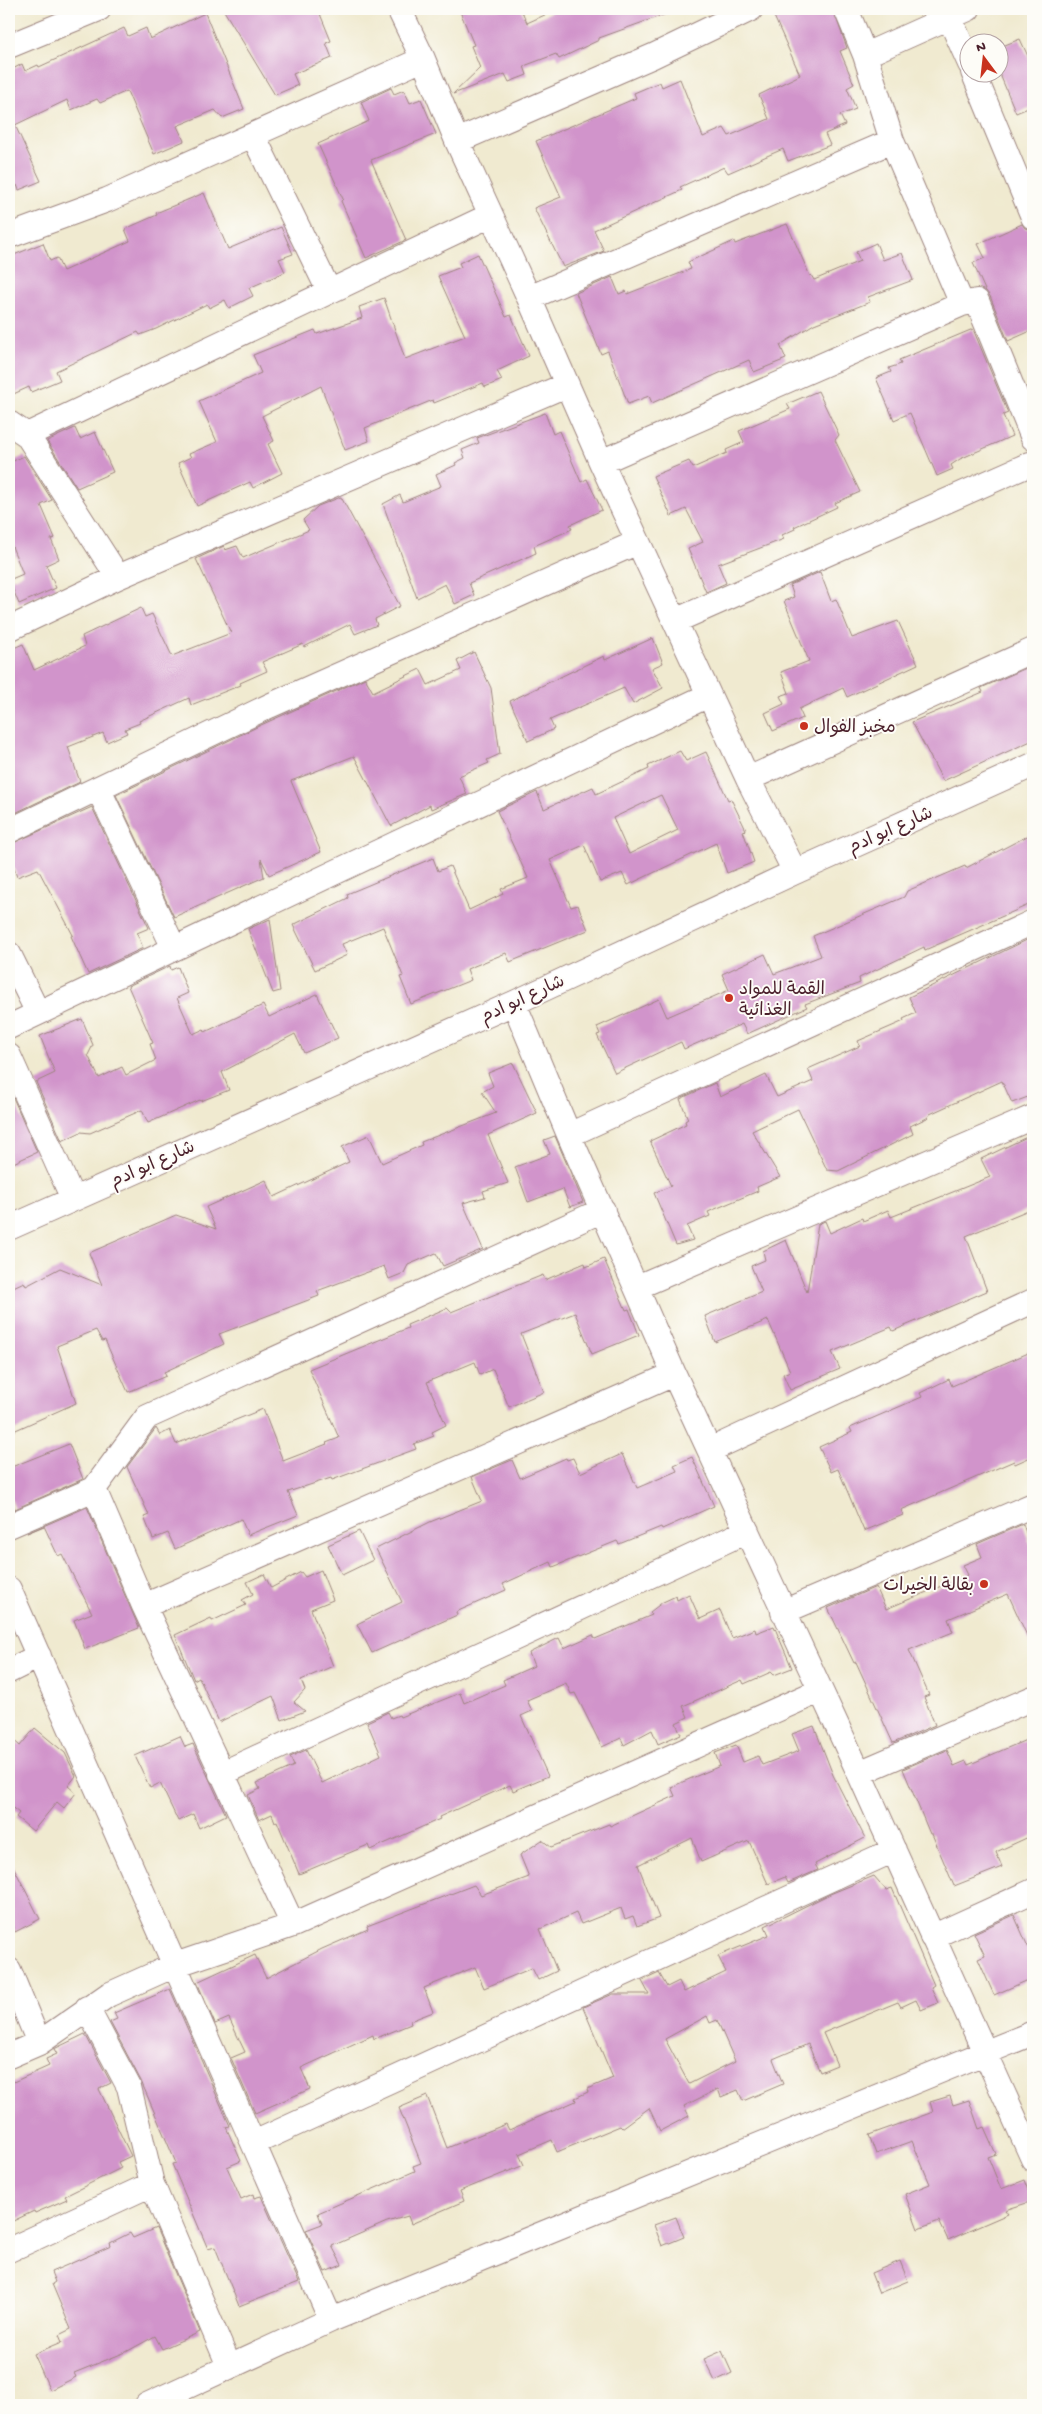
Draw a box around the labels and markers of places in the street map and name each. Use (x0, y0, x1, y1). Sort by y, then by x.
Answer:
place label: مخبز الفوال (814, 718, 896, 739)
marker: مخبز الفوال (798, 720, 810, 732)
place label: القمة للمواد الغذائية (739, 980, 825, 1022)
marker: القمة للمواد الغذائية (723, 992, 735, 1004)
place label: بقالة الخيرات (883, 1576, 974, 1597)
marker: بقالة الخيرات (978, 1578, 990, 1590)

